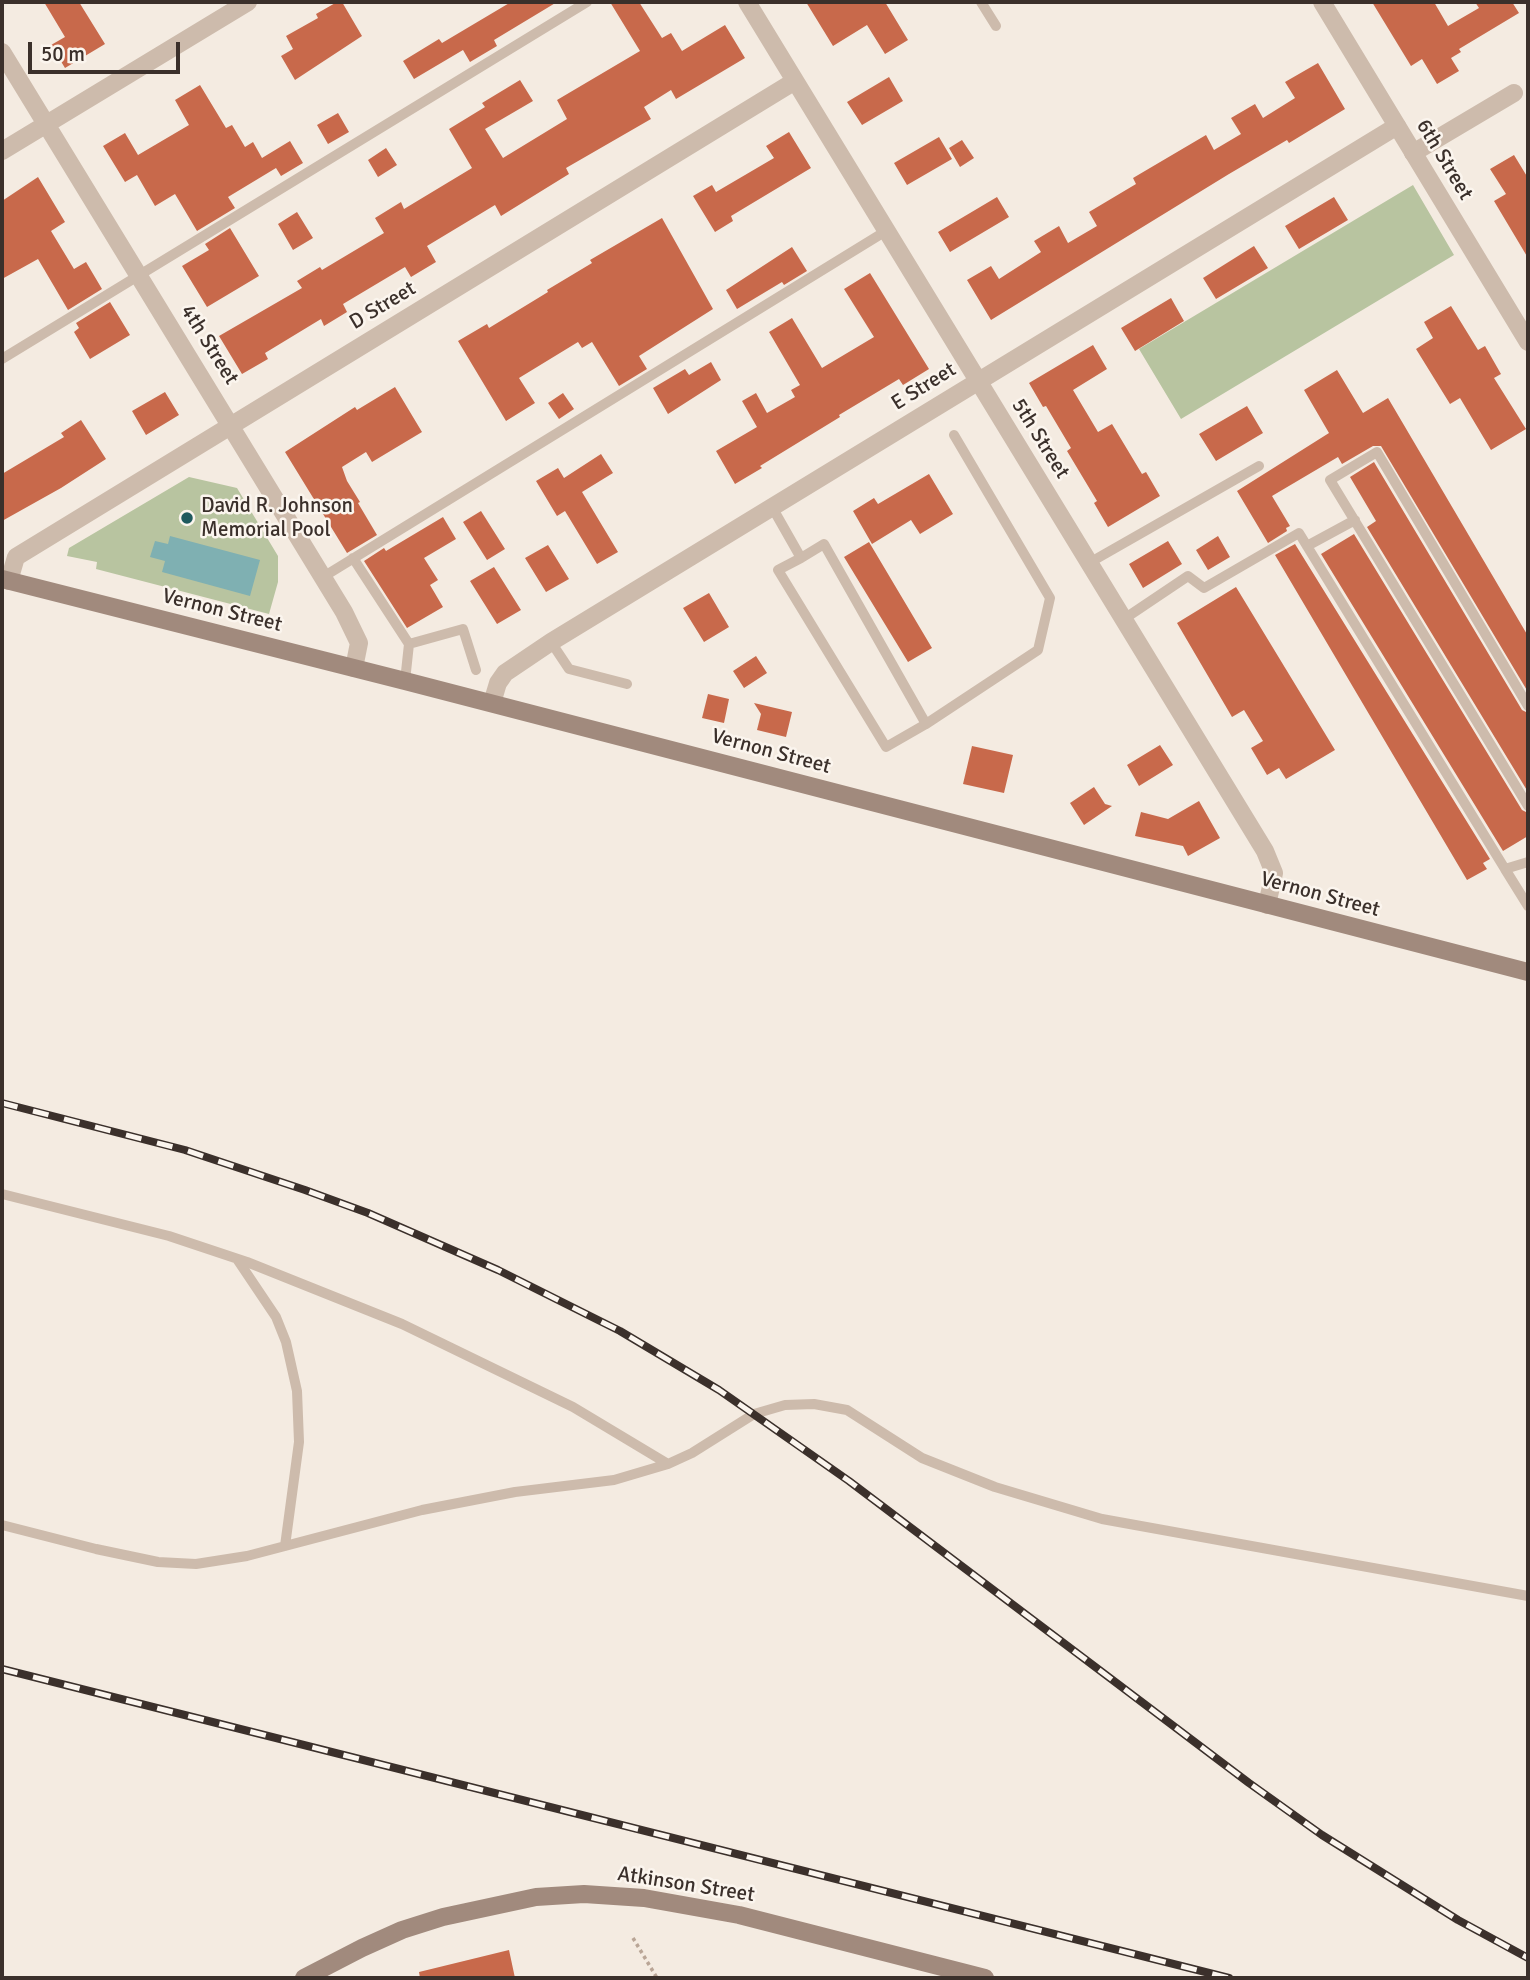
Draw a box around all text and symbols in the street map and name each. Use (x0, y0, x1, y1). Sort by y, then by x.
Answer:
scale bar (32, 28, 184, 72)
text: 50 m (41, 41, 85, 67)
street label: 6th Street (1410, 115, 1478, 205)
street label: D Street (345, 276, 421, 336)
street label: 4th Street (175, 300, 243, 390)
street label: E Street (887, 357, 961, 417)
street label: 5th Street (1006, 394, 1074, 484)
place label: David R. Johnson Memorial Pool (201, 493, 353, 543)
marker: David R. Johnson Memorial Pool (179, 510, 195, 526)
street label: Vernon Street (160, 584, 284, 638)
street label: Vernon Street (709, 724, 833, 780)
street label: Vernon Street (1258, 867, 1382, 923)
street label: Atkinson Street (616, 1862, 756, 1908)

